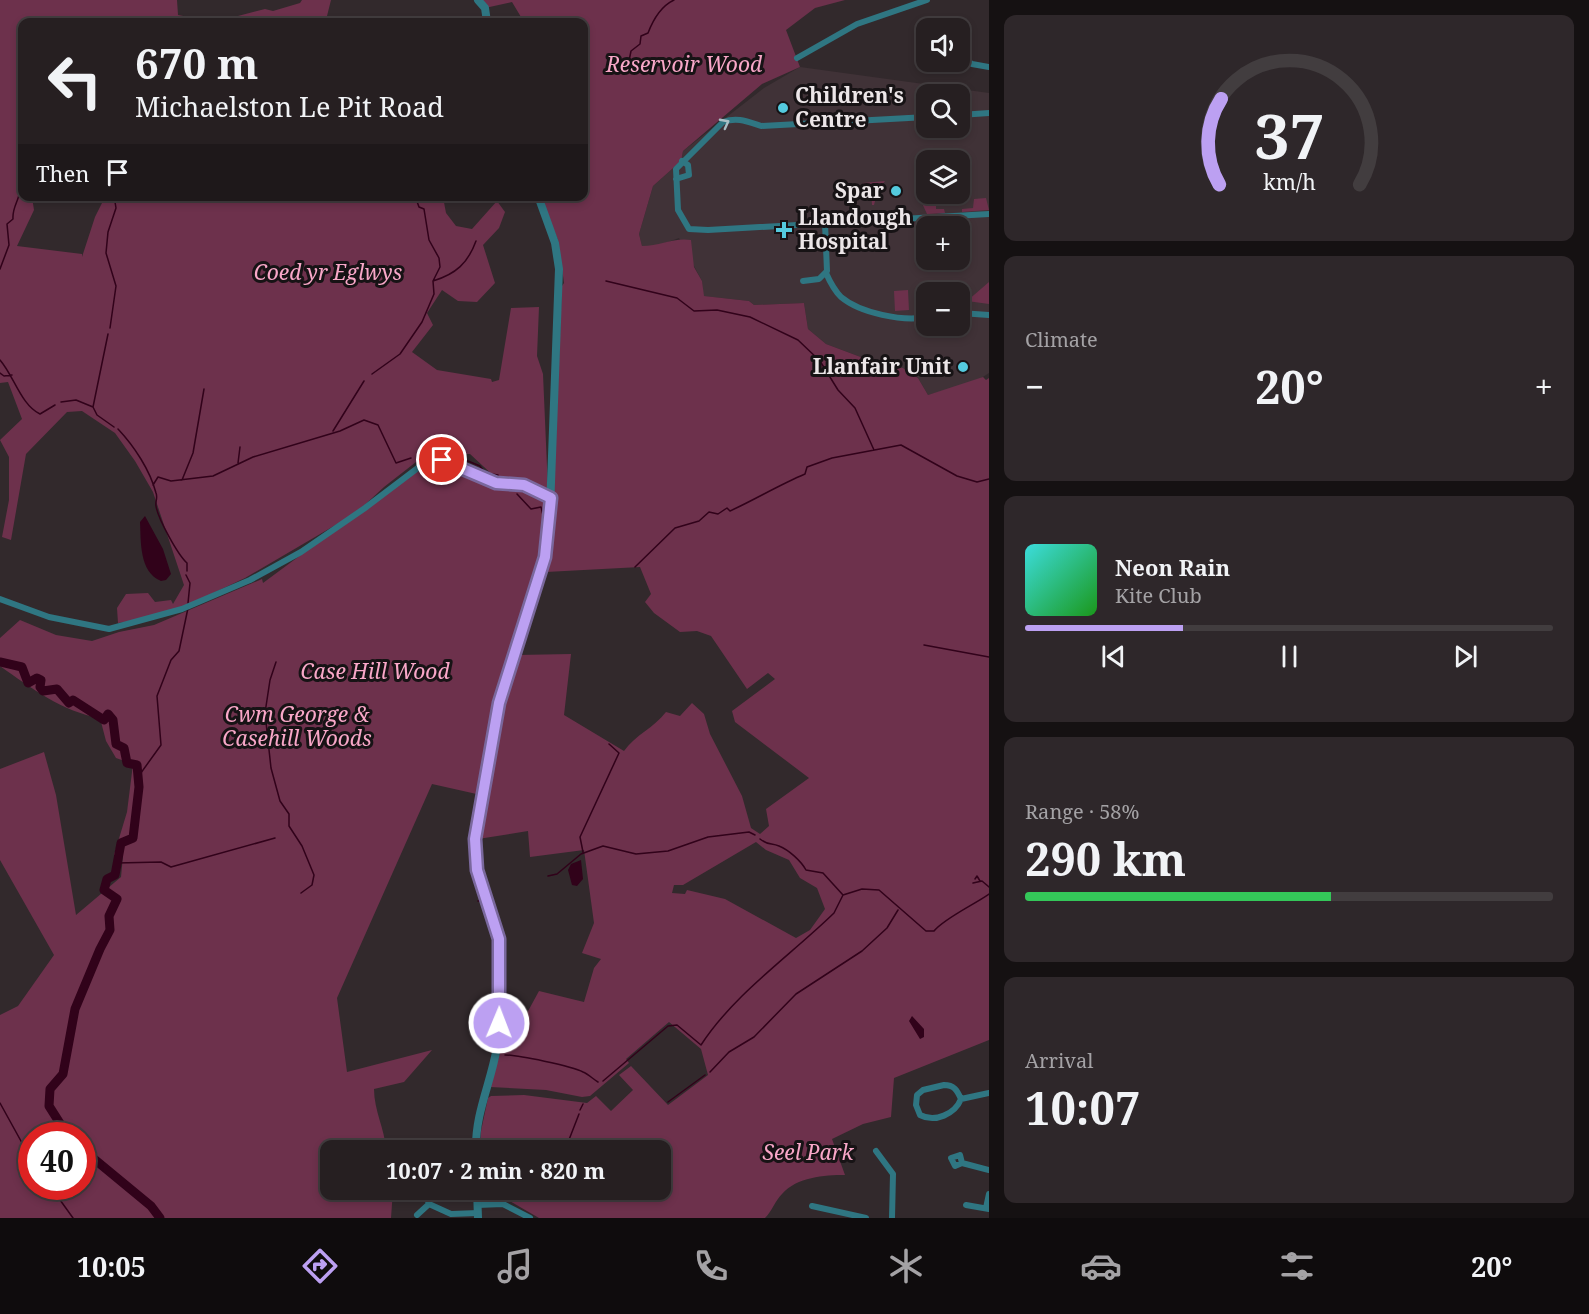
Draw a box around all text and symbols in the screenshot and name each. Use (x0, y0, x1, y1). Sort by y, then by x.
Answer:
map controls (916, 18, 970, 336)
button: sound (916, 18, 970, 72)
text: 670 m (135, 34, 259, 91)
icon: left (36, 42, 114, 120)
park label: Reservoir Wood (605, 50, 763, 78)
place label: Children's Centre (795, 81, 904, 133)
button: search (916, 84, 970, 138)
text: Michaelston Le Pit Road (135, 88, 444, 125)
text: 37 (1254, 92, 1324, 177)
marker: Children's Centre (776, 101, 790, 115)
one-way arrow (719, 119, 730, 130)
button: layers (916, 150, 970, 204)
icon: arrive (101, 156, 134, 189)
text: Then (36, 158, 89, 188)
text: km/h (1263, 167, 1316, 196)
place label: Spar (835, 176, 884, 204)
marker: Spar (889, 184, 903, 198)
place label: Llandough Hospital (798, 203, 912, 255)
button: + (916, 216, 970, 270)
marker: Llandough Hospital (775, 221, 793, 239)
park label: Coed yr Eglwys (254, 258, 403, 286)
button: − (916, 282, 970, 336)
text: Climate (1025, 326, 1098, 353)
place label: Llanfair Unit (813, 352, 951, 380)
text: 20° (1255, 356, 1324, 417)
marker: Llanfair Unit (956, 360, 970, 374)
text: − (1025, 364, 1044, 409)
text: + (1535, 364, 1553, 409)
pin (416, 434, 467, 485)
icon: arrive (425, 443, 458, 476)
text: Neon Rain (1115, 552, 1230, 582)
text: Kite Club (1115, 582, 1202, 609)
icon: previous (1097, 640, 1130, 673)
icon: pause (1273, 640, 1306, 673)
icon: next (1449, 640, 1482, 673)
park label: Case Hill Wood (300, 657, 450, 685)
park label: Cwm George & Casehill Woods (222, 700, 372, 752)
text: Range · 58% (1025, 798, 1139, 825)
text: 290 km (1025, 828, 1186, 889)
position arrow (467, 991, 531, 1055)
text: Arrival (1025, 1047, 1093, 1074)
text: 10:07 (1025, 1077, 1140, 1138)
speed limit sign: 40 (18, 1122, 96, 1200)
park label: Seel Park (763, 1138, 855, 1166)
text: 10:07 · 2 min · 820 m (386, 1155, 605, 1185)
icon: directions (299, 1245, 341, 1287)
icon: music (494, 1245, 536, 1287)
icon: phone (690, 1245, 732, 1287)
icon: climate (885, 1245, 927, 1287)
icon: car (1080, 1245, 1122, 1287)
icon: filters (1276, 1245, 1318, 1287)
text: 10:05 (77, 1248, 146, 1285)
text: 20° (1471, 1248, 1512, 1285)

